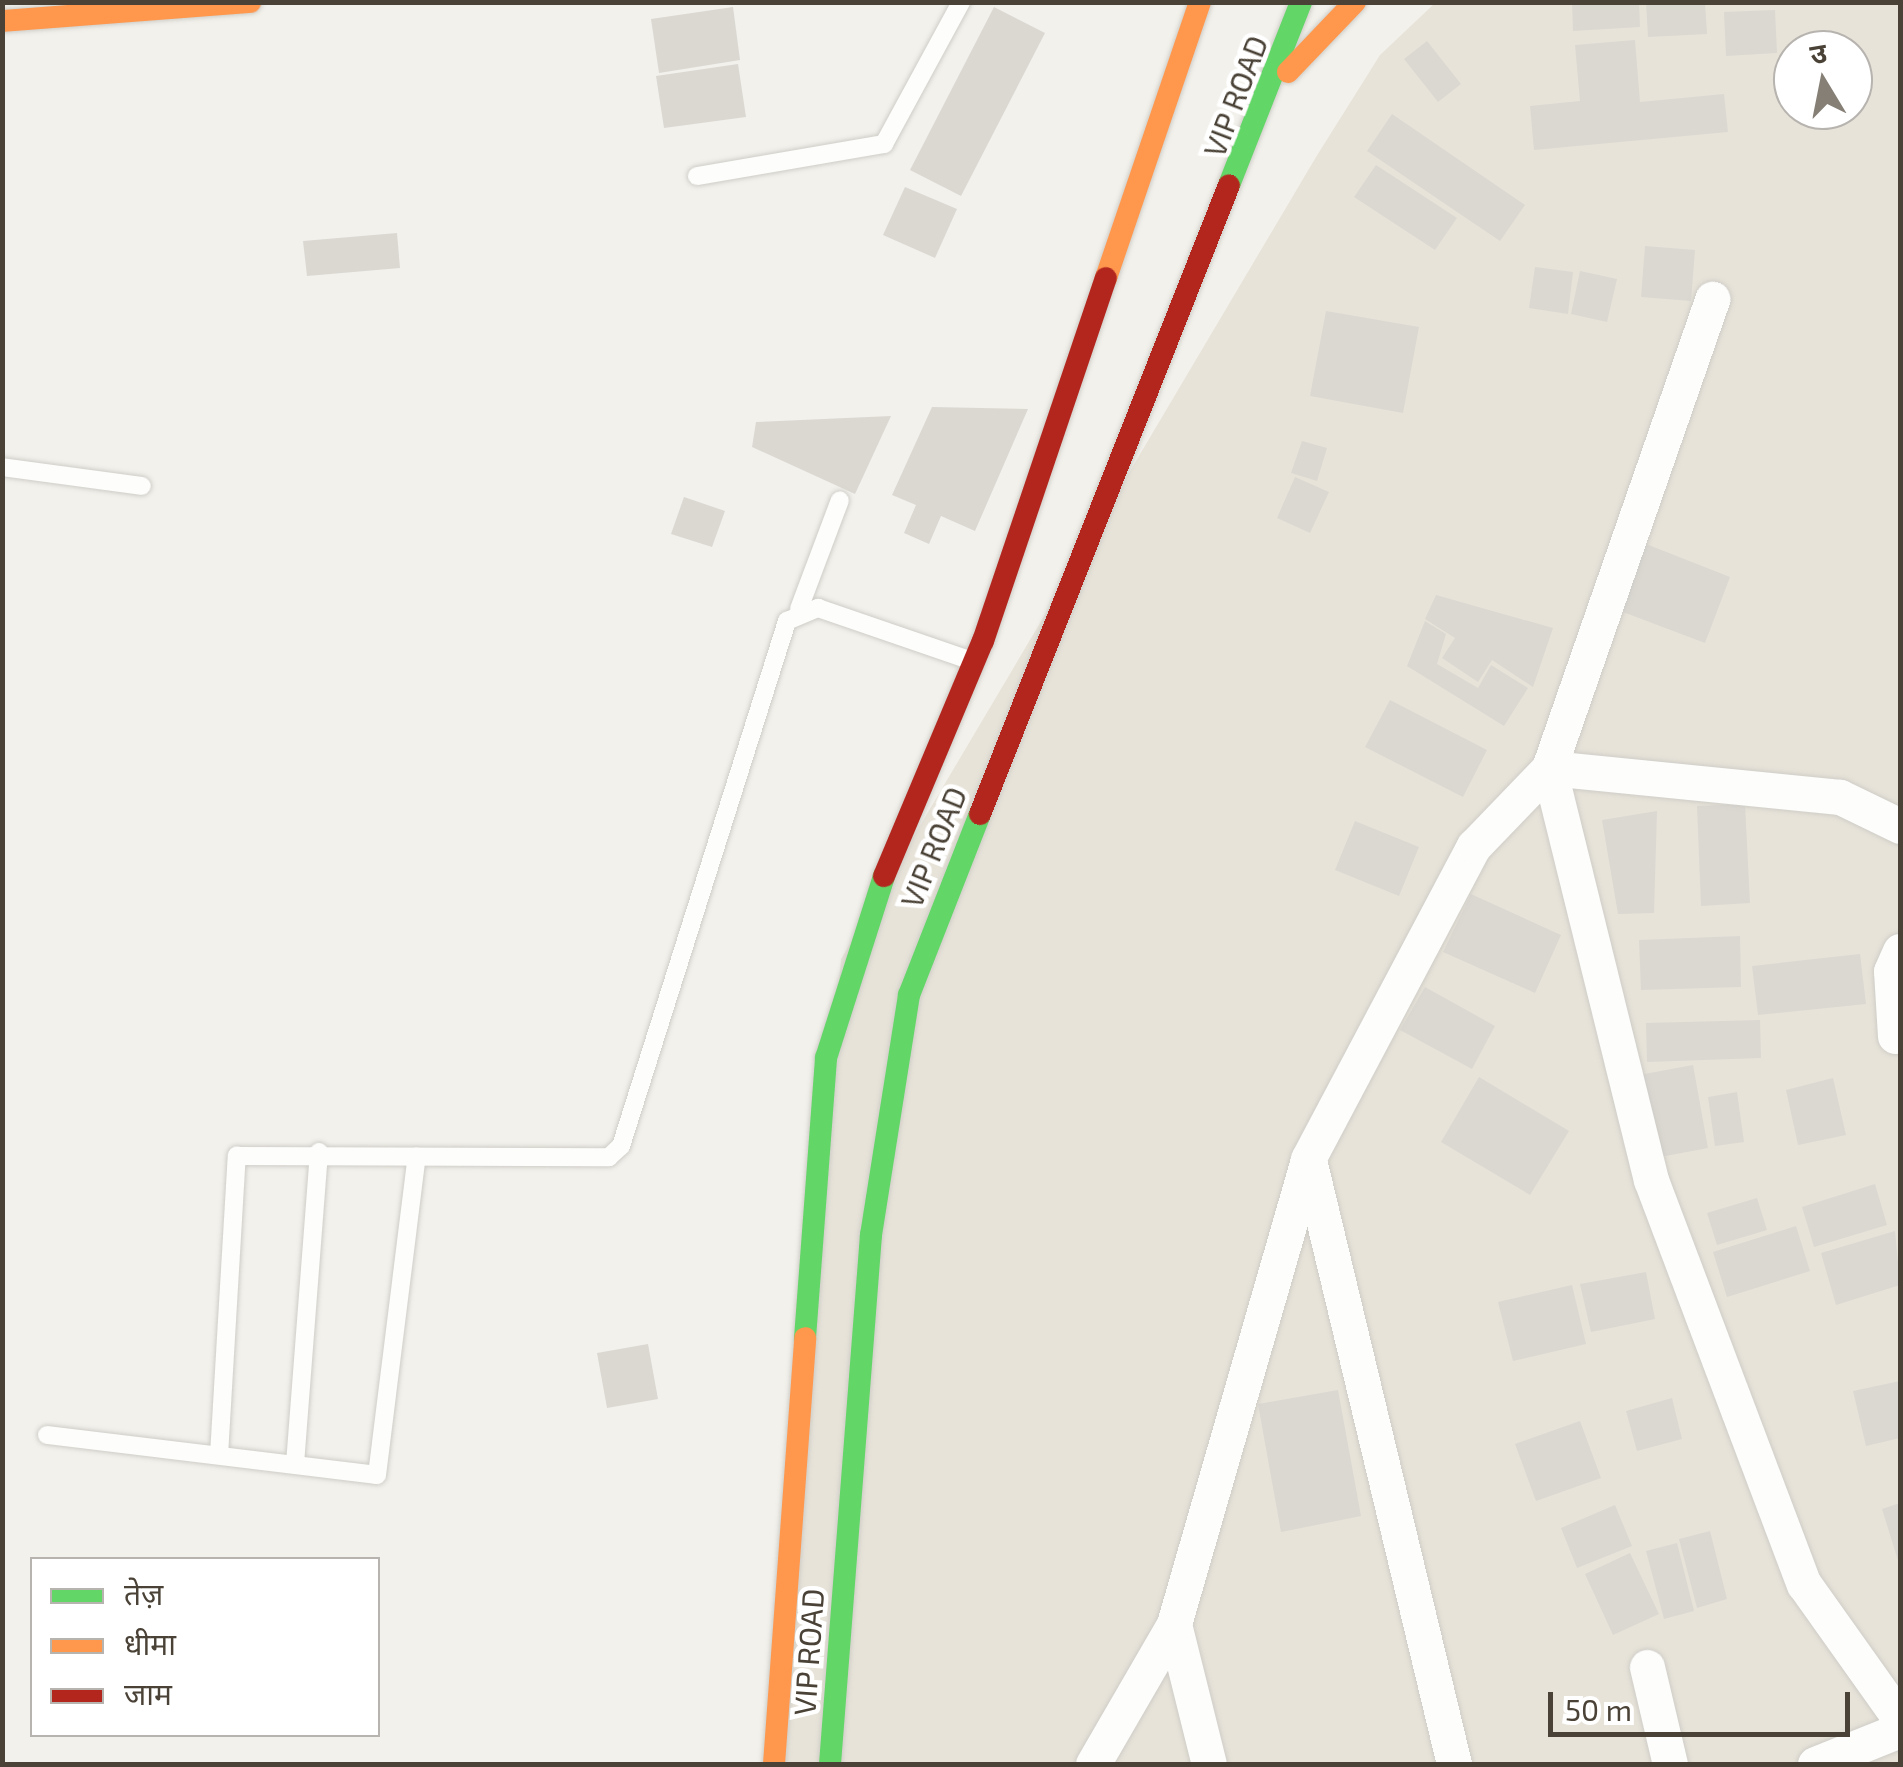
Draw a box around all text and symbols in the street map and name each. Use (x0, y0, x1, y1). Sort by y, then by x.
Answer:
street label: VIP ROAD (1195, 30, 1275, 162)
north arrow (1773, 30, 1873, 130)
text: उ (1807, 34, 1829, 71)
street label: VIP ROAD (892, 781, 974, 913)
legend (30, 1557, 380, 1737)
text: तेज़ (124, 1575, 163, 1611)
street label: VIP ROAD (786, 1587, 830, 1717)
text: धीमा (124, 1625, 176, 1661)
scale bar (1553, 1672, 1856, 1734)
text: जाम (124, 1675, 172, 1711)
text: 50 m (1565, 1691, 1632, 1727)

